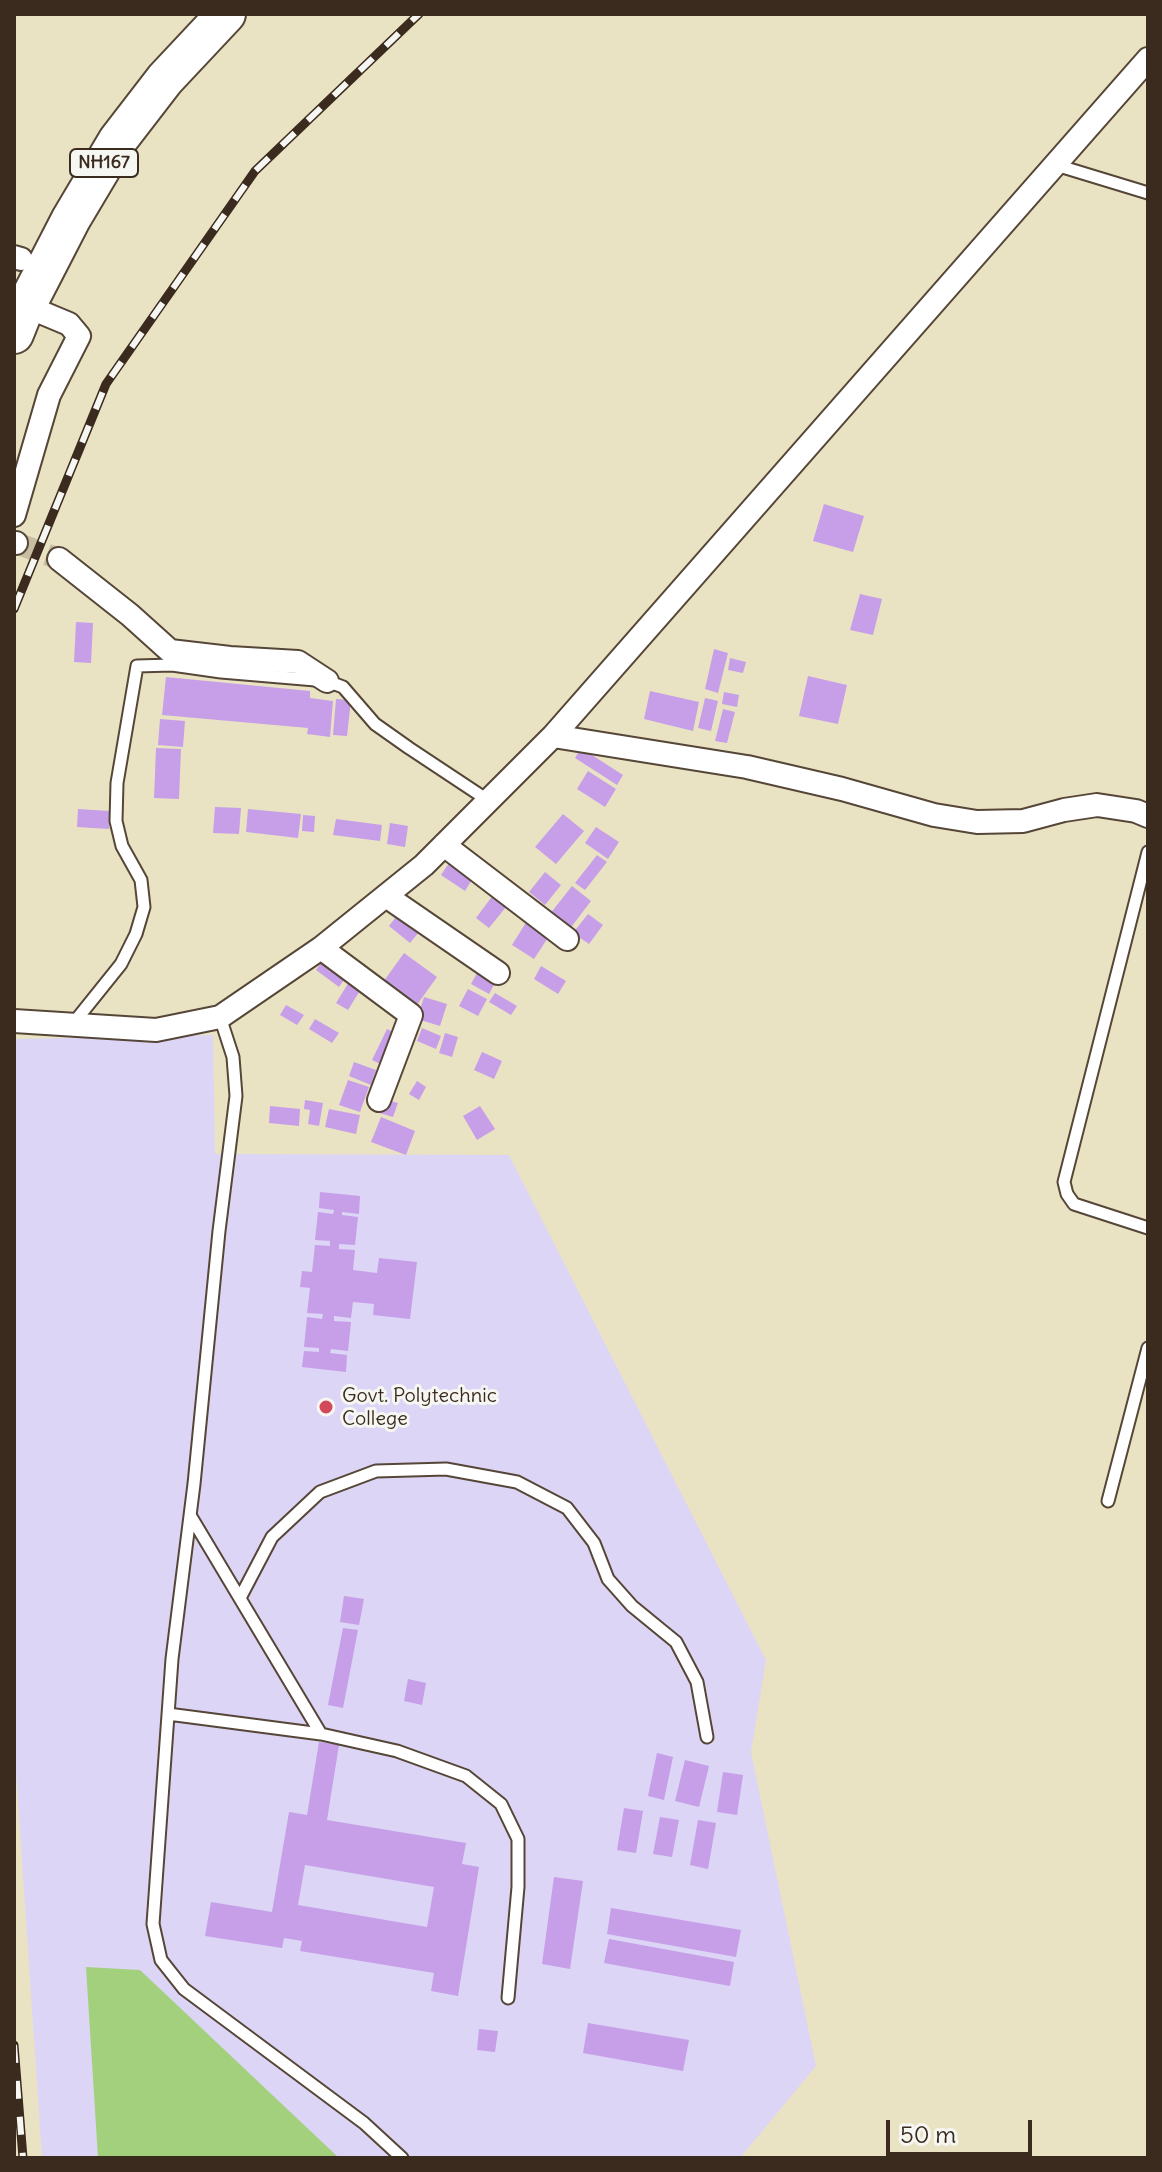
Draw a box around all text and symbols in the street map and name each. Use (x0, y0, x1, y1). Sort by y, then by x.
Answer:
road number: NH167 (70, 149, 138, 177)
place label: Govt. Polytechnic College (342, 1384, 497, 1431)
marker: Govt. Polytechnic College (317, 1398, 335, 1416)
scale bar (890, 2104, 1036, 2154)
text: 50 m (900, 2119, 956, 2149)

